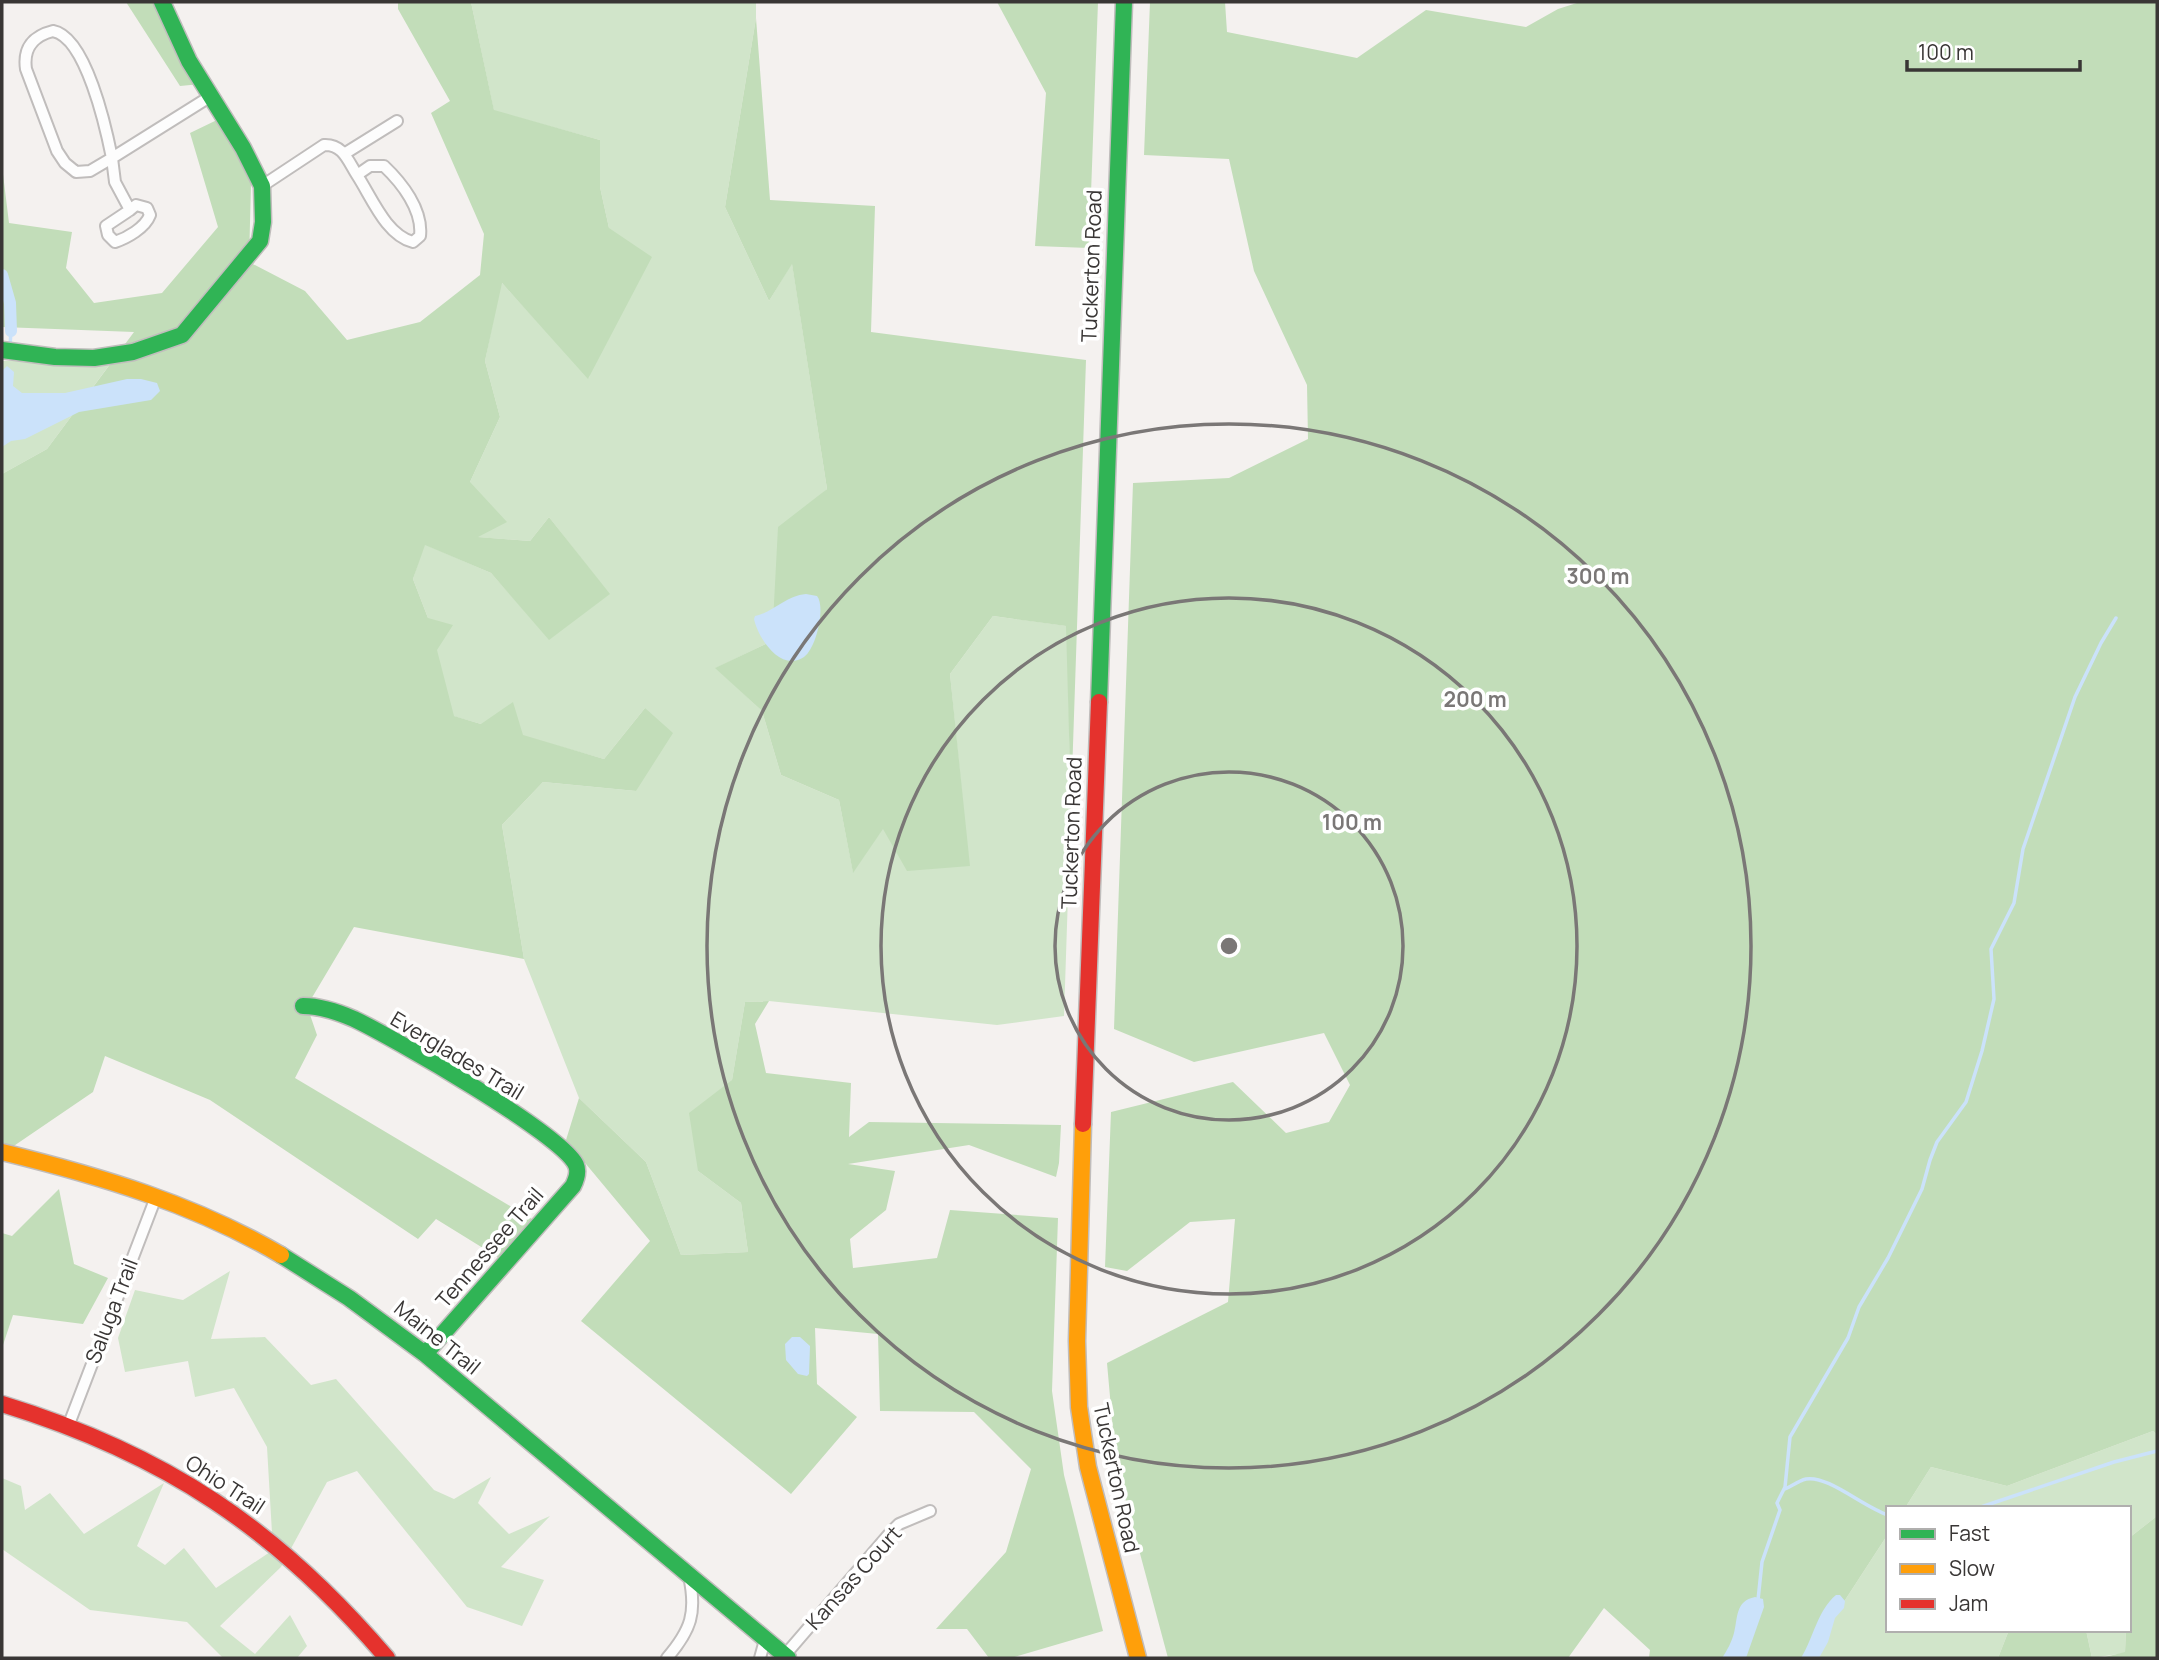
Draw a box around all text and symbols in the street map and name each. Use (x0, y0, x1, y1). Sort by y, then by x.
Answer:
scale bar (1907, 28, 2080, 72)
text: 100 m (1918, 38, 1974, 66)
street label: Tuckerton Road (1074, 189, 1108, 343)
text: 300 m (1567, 562, 1629, 590)
text: 200 m (1443, 685, 1507, 713)
street label: Tuckerton Road (1054, 756, 1088, 910)
text: 100 m (1322, 808, 1382, 836)
centre of rings (1217, 934, 1241, 958)
street label: Everglades Trail (386, 1004, 529, 1106)
street label: Tennessee Trail (429, 1181, 549, 1313)
street label: Saluga Trail (78, 1254, 144, 1367)
street label: Maine Trail (389, 1294, 487, 1381)
street label: Tuckerton Road (1087, 1400, 1147, 1555)
street label: Ohio Trail (180, 1448, 271, 1520)
legend (1886, 1506, 2131, 1632)
text: Fast (1949, 1519, 1990, 1547)
street label: Kansas Court (799, 1520, 907, 1635)
text: Slow (1949, 1554, 1995, 1582)
text: Jam (1949, 1589, 1988, 1617)

